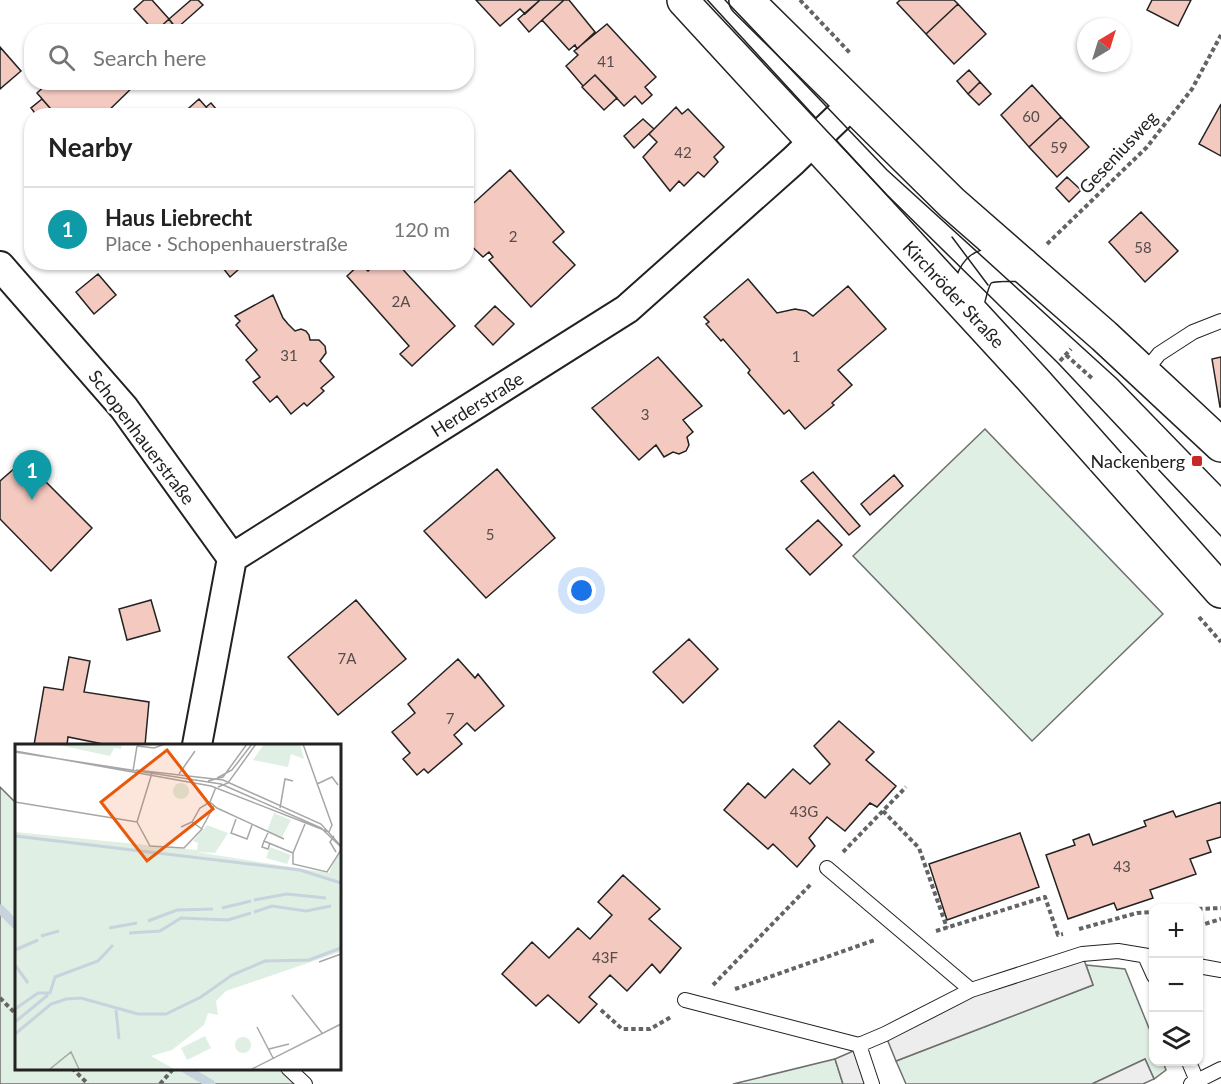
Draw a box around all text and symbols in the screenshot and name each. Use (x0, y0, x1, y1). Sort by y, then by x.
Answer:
north arrow (1077, 18, 1131, 72)
search box (24, 24, 474, 90)
icon: search (45, 41, 78, 74)
text: Search here (93, 44, 206, 71)
house number: 41 (597, 52, 615, 70)
street label: Geseniusweg (1074, 106, 1162, 198)
house number: 60 (1022, 107, 1040, 125)
text: Nearby (48, 131, 133, 163)
house number: 59 (1050, 138, 1068, 156)
house number: 42 (674, 143, 692, 161)
text: Haus Liebrecht (105, 204, 252, 231)
text: 1 (62, 217, 73, 241)
text: 120 m (394, 217, 450, 241)
house number: 2 (509, 227, 517, 245)
text: Place · Schopenhauerstraße (105, 231, 348, 255)
street label: Kirchröder Straße (899, 236, 1009, 352)
house number: 58 (1134, 238, 1152, 256)
house number: 2A (392, 292, 411, 310)
house number: 31 (280, 346, 298, 364)
house number: 1 (792, 347, 800, 365)
street label: Schopenhauerstraße (84, 365, 200, 509)
street label: Herderstraße (427, 367, 527, 441)
house number: 3 (641, 405, 649, 423)
pin: 1 (12, 450, 51, 500)
place label: Nackenberg (1091, 450, 1185, 472)
marker: Nackenberg (1190, 454, 1204, 468)
house number: 5 (486, 525, 494, 543)
your location (567, 576, 596, 605)
house number: 7A (338, 649, 357, 667)
house number: 7 (446, 709, 455, 727)
inset map (15, 744, 340, 1069)
house number: 43G (790, 802, 818, 820)
house number: 43 (1113, 857, 1131, 875)
map controls (1149, 904, 1203, 1066)
button: + (1149, 904, 1203, 958)
house number: 43F (592, 948, 618, 966)
button: − (1149, 958, 1203, 1012)
button: layers (1149, 1012, 1203, 1066)

